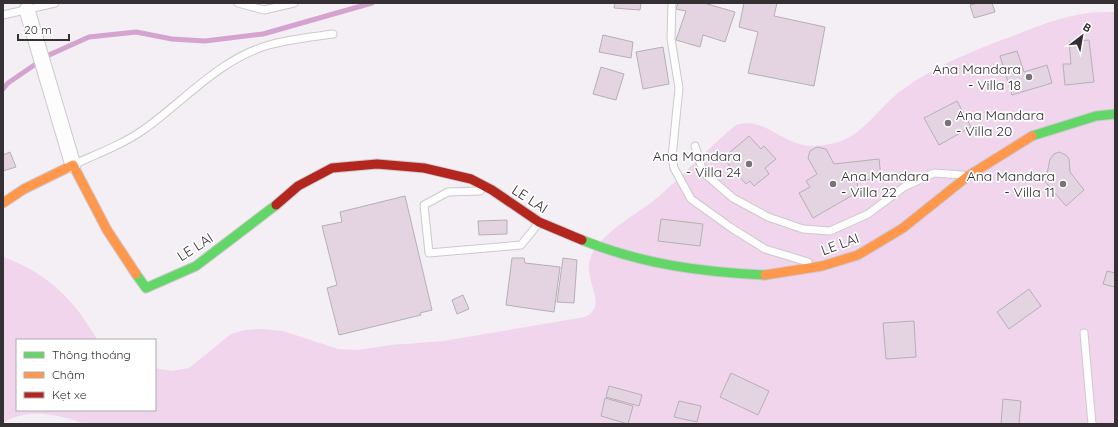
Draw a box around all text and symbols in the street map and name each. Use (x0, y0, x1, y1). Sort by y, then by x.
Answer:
scale bar (18, 16, 69, 42)
north arrow (1062, 16, 1102, 56)
text: B (1080, 20, 1094, 35)
text: 20 m (24, 22, 52, 37)
place label: Ana Mandara - Villa 18 (933, 60, 1021, 94)
marker: Ana Mandara - Villa 18 (1024, 72, 1034, 82)
place label: Ana Mandara - Villa 20 (956, 106, 1044, 140)
marker: Ana Mandara - Villa 20 (943, 118, 953, 128)
place label: Ana Mandara - Villa 24 (653, 147, 741, 181)
marker: Ana Mandara - Villa 24 (744, 159, 754, 169)
place label: Ana Mandara - Villa 22 (841, 167, 929, 201)
place label: Ana Mandara - Villa 11 (967, 167, 1055, 201)
marker: Ana Mandara - Villa 22 (828, 179, 838, 189)
marker: Ana Mandara - Villa 11 (1058, 179, 1068, 189)
street label: LE LAI (509, 181, 551, 217)
street label: LE LAI (174, 229, 216, 265)
street label: LE LAI (818, 229, 862, 259)
legend (16, 339, 156, 411)
text: Thông thoáng (52, 347, 131, 362)
text: Chậm (52, 367, 85, 382)
text: Kẹt xe (52, 387, 87, 402)

